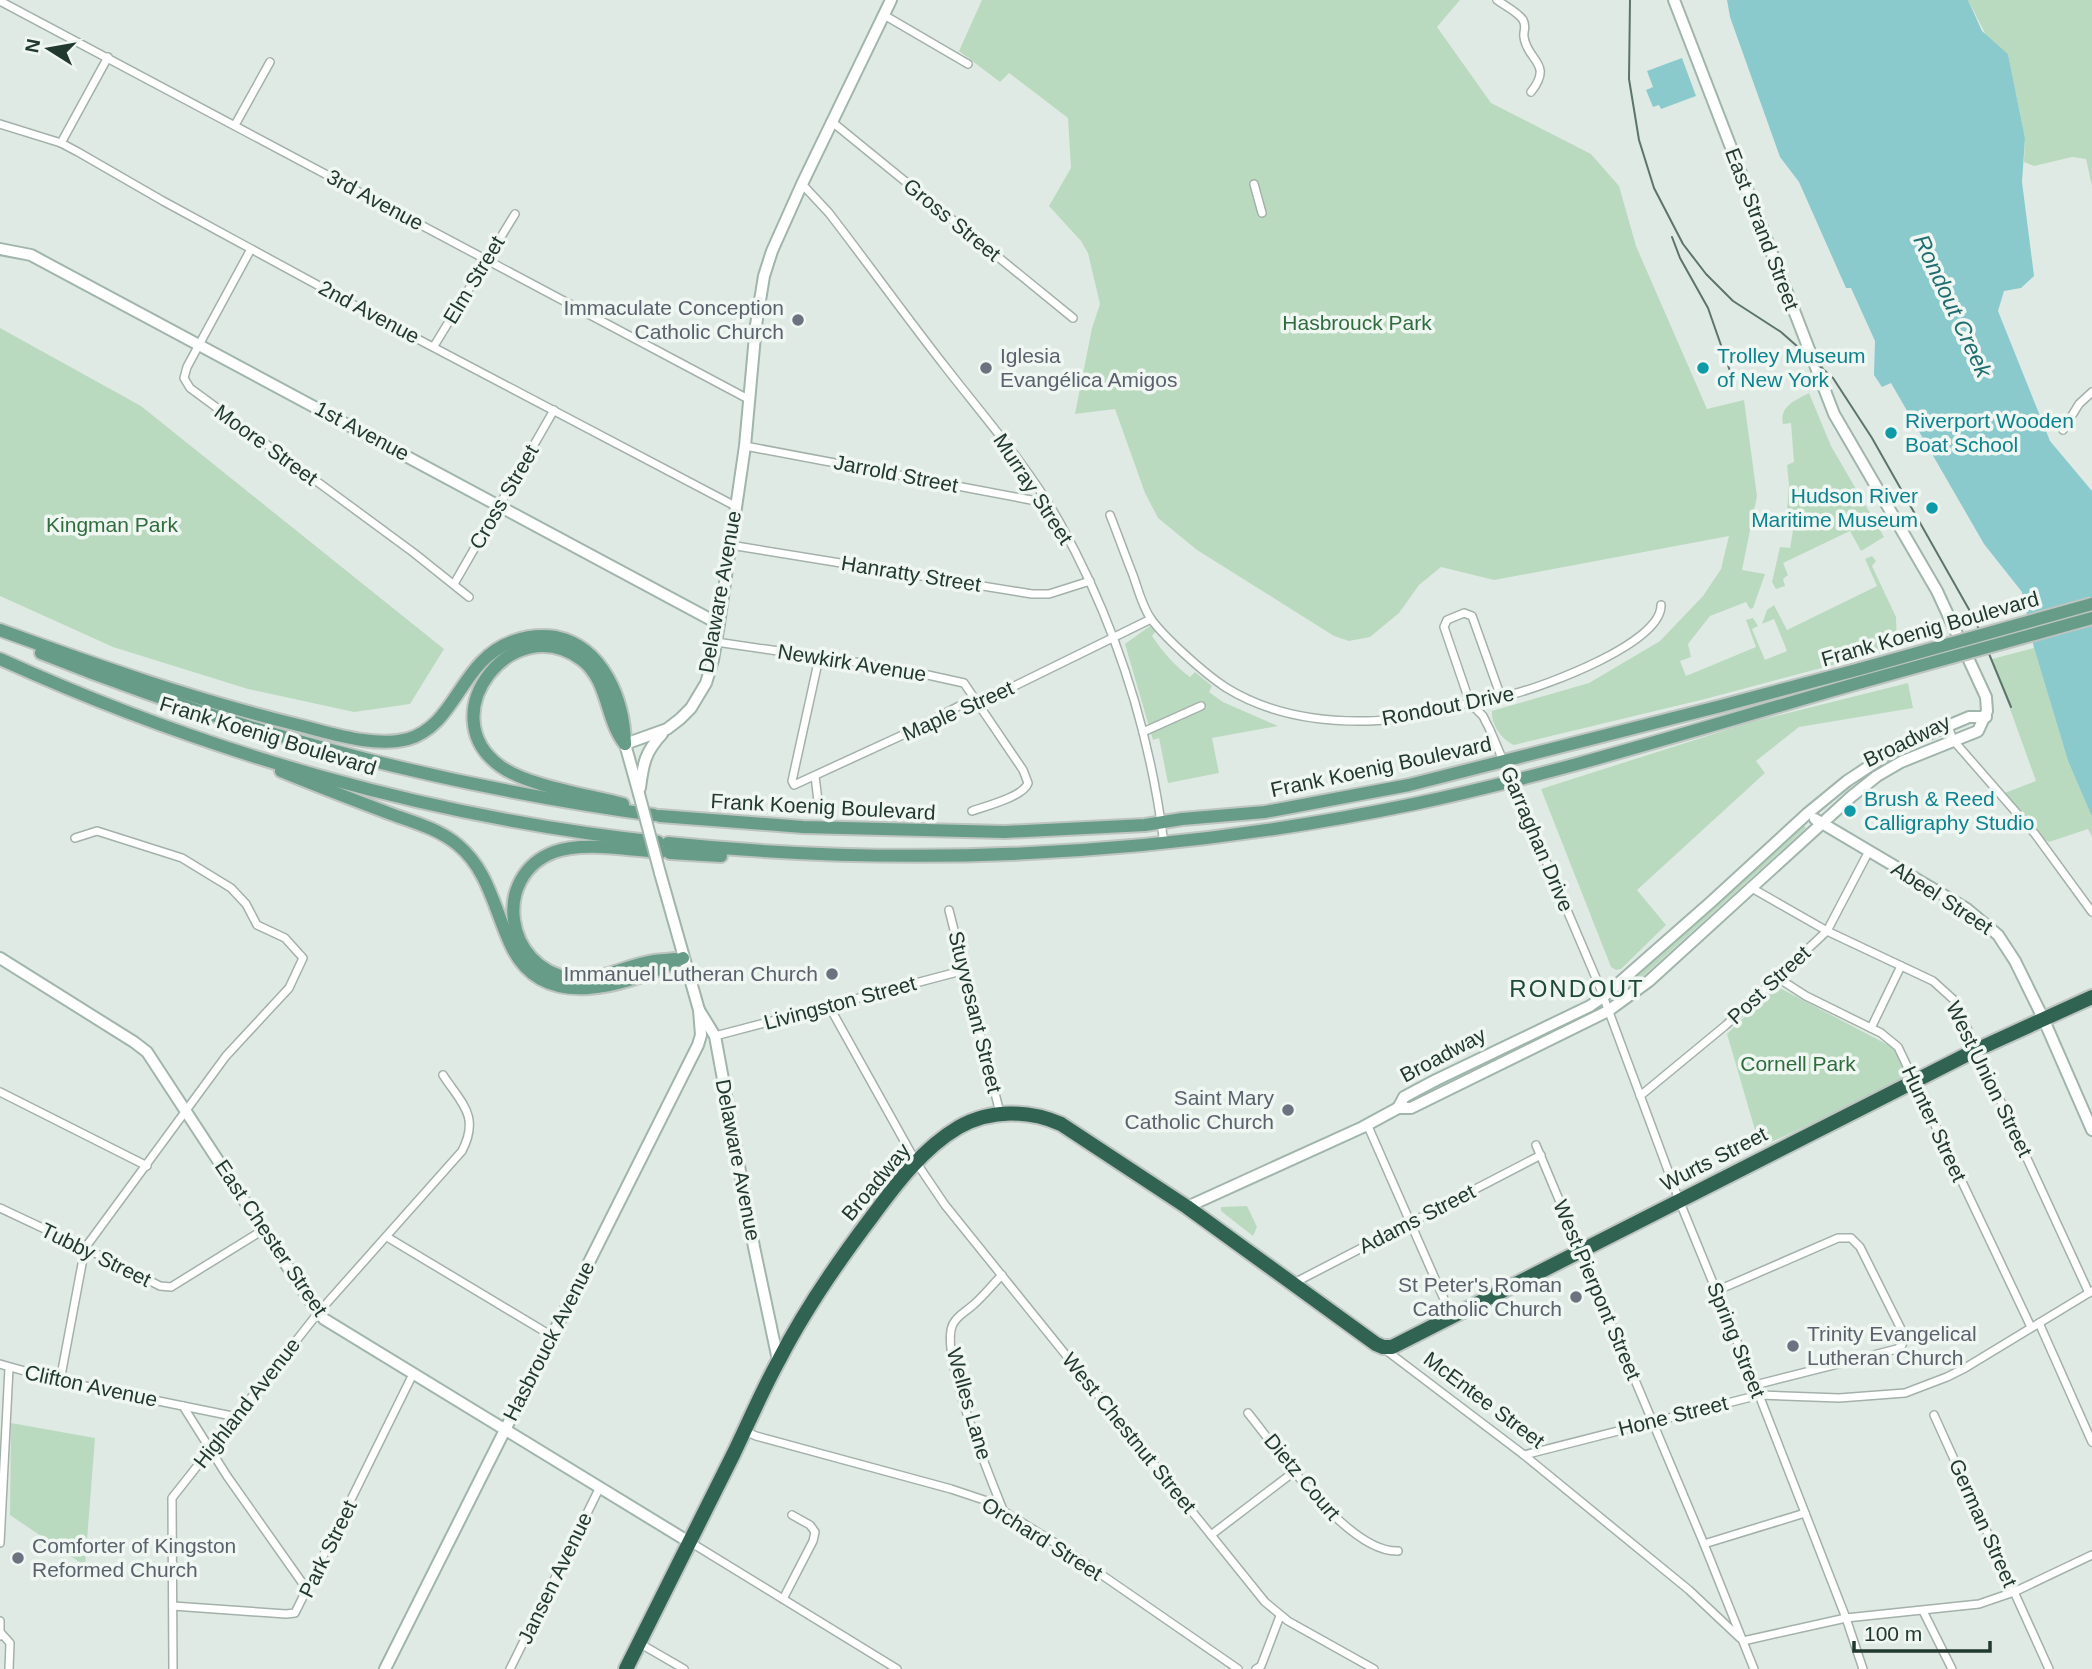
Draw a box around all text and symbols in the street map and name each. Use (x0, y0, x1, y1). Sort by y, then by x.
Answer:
north arrow (14, 14, 84, 84)
text: N (21, 37, 44, 55)
street label: East Strand Street (1721, 145, 1804, 313)
street label: 3rd Avenue (323, 165, 427, 235)
street label: Gross Street (899, 174, 1005, 266)
water label: Rondout Creek (1909, 230, 1998, 383)
street label: Elm Street (438, 232, 509, 328)
street label: 2nd Avenue (315, 275, 423, 348)
place label: Immaculate Conception Catholic Church (563, 296, 784, 343)
park label: Hasbrouck Park (1282, 311, 1432, 334)
marker: Immaculate Conception Catholic Church (790, 312, 806, 328)
place label: Iglesia Evangélica Amigos (1000, 344, 1177, 391)
place label: Trolley Museum of New York (1717, 344, 1866, 391)
marker: Iglesia Evangélica Amigos (978, 360, 994, 376)
marker: Trolley Museum of New York (1695, 360, 1711, 376)
street label: 1st Avenue (311, 396, 413, 465)
street label: Moore Street (210, 400, 322, 490)
place label: Riverport Wooden Boat School (1905, 409, 2074, 456)
marker: Riverport Wooden Boat School (1883, 425, 1899, 441)
street label: Murray Street (989, 429, 1078, 548)
street label: Cross Street (464, 440, 543, 553)
street label: Jarrold Street (832, 450, 960, 497)
place label: Hudson River Maritime Museum (1751, 484, 1918, 531)
marker: Hudson River Maritime Museum (1924, 500, 1940, 516)
street label: Delaware Avenue (694, 509, 745, 675)
park label: Kingman Park (46, 513, 178, 536)
street label: Hanratty Street (840, 551, 983, 596)
street label: Frank Koenig Boulevard (1818, 586, 2041, 671)
street label: Newkirk Avenue (776, 639, 928, 686)
street label: Maple Street (899, 676, 1017, 745)
street label: Rondout Drive (1380, 681, 1516, 730)
street label: Frank Koenig Boulevard (157, 692, 379, 779)
street label: Broadway (1860, 710, 1954, 771)
street label: Frank Koenig Boulevard (1268, 732, 1493, 801)
street label: Garraghan Drive (1497, 763, 1578, 915)
place label: Brush & Reed Calligraphy Studio (1864, 787, 2034, 834)
street label: Frank Koenig Boulevard (710, 789, 936, 824)
marker: Brush & Reed Calligraphy Studio (1842, 803, 1858, 819)
street label: Abeel Street (1888, 856, 1997, 939)
street label: Stuyvesant Street (944, 929, 1007, 1095)
street label: Post Street (1723, 941, 1815, 1028)
place label: Immanuel Lutheran Church (564, 962, 818, 985)
marker: Immanuel Lutheran Church (824, 966, 840, 982)
street label: Livingston Street (761, 971, 919, 1034)
district label: RONDOUT (1509, 975, 1645, 1002)
street label: West Union Street (1942, 997, 2037, 1160)
street label: Broadway (1396, 1022, 1490, 1087)
park label: Cornell Park (1740, 1052, 1856, 1075)
street label: Hunter Street (1898, 1062, 1971, 1185)
street label: Delaware Avenue (712, 1077, 765, 1243)
place label: Saint Mary Catholic Church (1125, 1086, 1274, 1133)
marker: Saint Mary Catholic Church (1280, 1102, 1296, 1118)
street label: Wurts Street (1657, 1122, 1771, 1195)
street label: Broadway (837, 1138, 915, 1225)
street label: East Chester Street (211, 1155, 332, 1320)
street label: Adams Street (1355, 1179, 1479, 1258)
street label: West Pierpont Street (1549, 1196, 1646, 1383)
street label: Tubby Street (37, 1218, 155, 1291)
street label: Hasbrouck Avenue (498, 1257, 599, 1424)
place label: St Peter's Roman Catholic Church (1398, 1273, 1562, 1320)
street label: Spring Street (1703, 1279, 1770, 1401)
marker: St Peter's Roman Catholic Church (1568, 1289, 1584, 1305)
place label: Trinity Evangelical Lutheran Church (1807, 1322, 1977, 1369)
street label: Highland Avenue (189, 1333, 304, 1472)
marker: Trinity Evangelical Lutheran Church (1785, 1338, 1801, 1354)
street label: Welles Lane (943, 1345, 996, 1462)
street label: McEntee Street (1420, 1347, 1549, 1452)
street label: West Chestnut Street (1058, 1348, 1201, 1517)
street label: Clifton Avenue (23, 1360, 160, 1411)
street label: Hone Street (1616, 1391, 1730, 1440)
street label: Dietz Court (1260, 1429, 1345, 1524)
street label: German Street (1945, 1455, 2022, 1591)
street label: Orchard Street (978, 1492, 1107, 1585)
street label: Park Street (294, 1496, 361, 1601)
street label: Jansen Avenue (513, 1508, 596, 1647)
place label: Comforter of Kingston Reformed Church (32, 1534, 236, 1581)
marker: Comforter of Kingston Reformed Church (10, 1550, 26, 1566)
scale bar (1854, 1610, 1990, 1654)
text: 100 m (1864, 1622, 1922, 1645)

